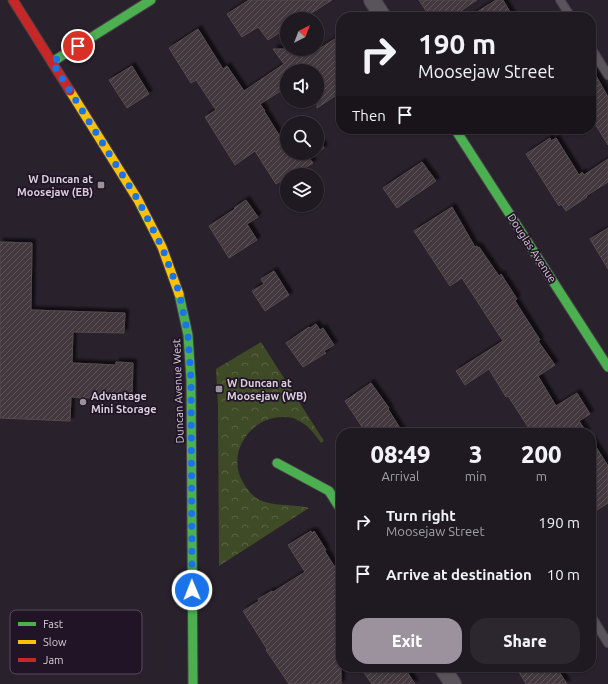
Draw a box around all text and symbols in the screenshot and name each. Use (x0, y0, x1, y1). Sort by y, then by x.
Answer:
north arrow (280, 12, 324, 56)
map controls (280, 12, 324, 212)
icon: right (352, 28, 404, 80)
text: 190 m (418, 28, 496, 59)
pin (61, 29, 95, 63)
icon: arrive (67, 35, 89, 57)
text: Moosejaw Street (418, 61, 554, 81)
button: sound (280, 64, 324, 108)
icon: arrive (394, 104, 416, 126)
text: Then (352, 107, 386, 124)
button: search (280, 116, 324, 160)
button: layers (280, 168, 324, 212)
place label: W Duncan at Moosejaw (EB) (17, 173, 93, 199)
marker: W Duncan at Moosejaw (EB) (96, 180, 106, 190)
street label: Douglas Avenue (505, 211, 559, 285)
street label: Duncan Avenue West (170, 338, 186, 443)
place label: W Duncan at Moosejaw (WB) (227, 377, 307, 403)
marker: W Duncan at Moosejaw (WB) (214, 384, 224, 394)
place label: Advantage Mini Storage (91, 390, 157, 415)
marker: Advantage Mini Storage (78, 397, 88, 407)
text: 08:49 (370, 441, 430, 468)
text: 3 (469, 441, 482, 468)
text: 200 (521, 441, 562, 468)
text: Arrival (381, 469, 419, 483)
text: min (465, 469, 487, 483)
text: m (536, 469, 547, 483)
text: Turn right (386, 507, 456, 524)
icon: right (352, 511, 374, 533)
text: 190 m (538, 514, 580, 531)
text: Moosejaw Street (386, 524, 485, 538)
icon: arrive (352, 563, 374, 585)
text: Arrive at destination (386, 566, 532, 583)
text: 10 m (547, 566, 580, 583)
position arrow (171, 569, 213, 611)
legend (10, 610, 142, 674)
text: Fast (43, 618, 64, 630)
button: Exit (352, 618, 462, 664)
button: Share (470, 618, 580, 664)
text: Slow (43, 636, 67, 648)
text: Jam (43, 654, 64, 666)

